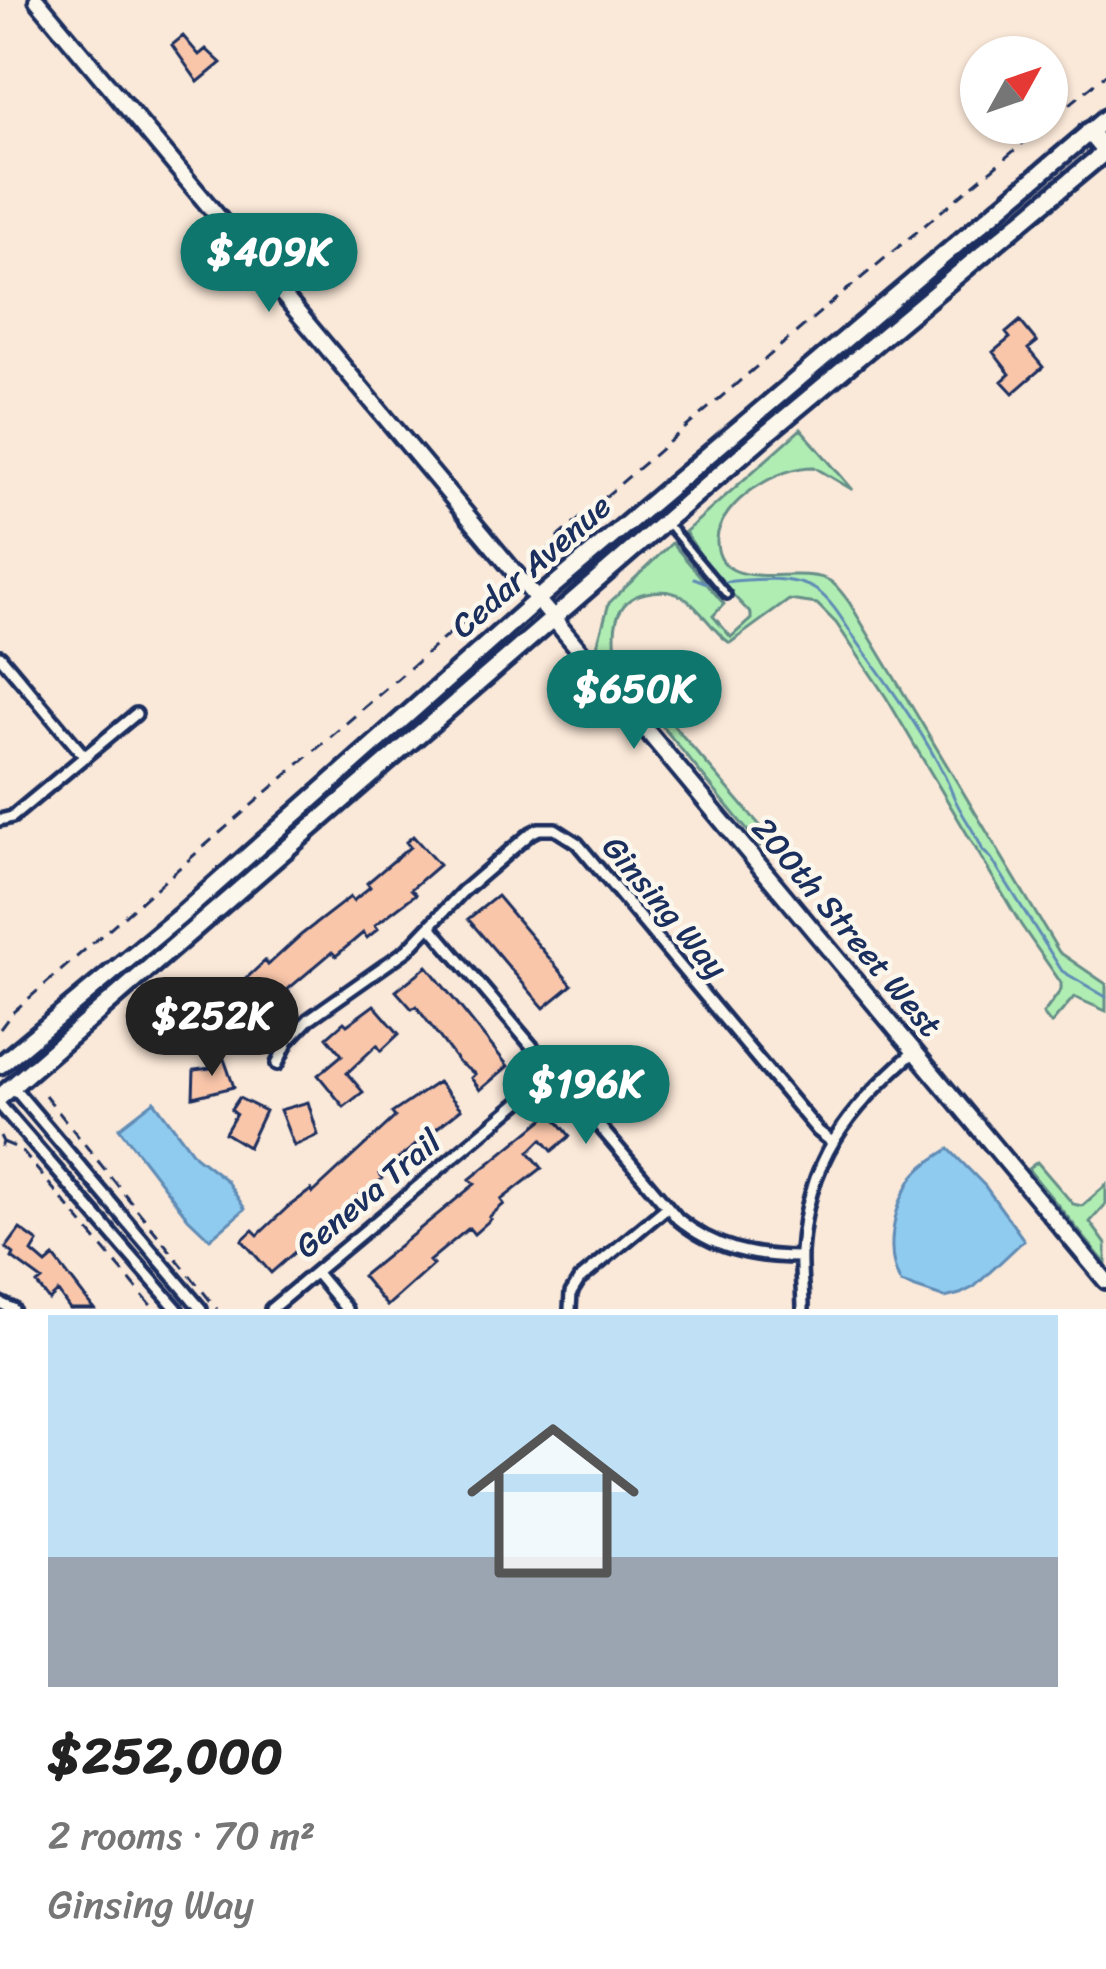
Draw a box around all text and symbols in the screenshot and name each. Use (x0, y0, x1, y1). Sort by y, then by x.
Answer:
north arrow (960, 36, 1068, 144)
map controls (960, 36, 1068, 144)
pin: $409K (185, 213, 353, 315)
text: $409K (208, 217, 330, 286)
street label: Cedar Avenue (437, 479, 625, 653)
pin: $650K (550, 650, 718, 752)
text: $650K (574, 654, 694, 723)
street label: 200th Street West (736, 803, 958, 1051)
street label: Ginsing Way (587, 822, 744, 993)
pin: $252K (128, 977, 296, 1079)
text: $252K (153, 981, 271, 1050)
pin: $196K (502, 1045, 670, 1147)
text: $196K (530, 1049, 642, 1118)
street label: Geneva Trail (281, 1114, 455, 1273)
icon: home (445, 1393, 661, 1609)
text: $252,000 (48, 1711, 283, 1801)
text: 2 rooms · 70 m² (48, 1801, 315, 1870)
text: Ginsing Way (48, 1870, 254, 1939)

